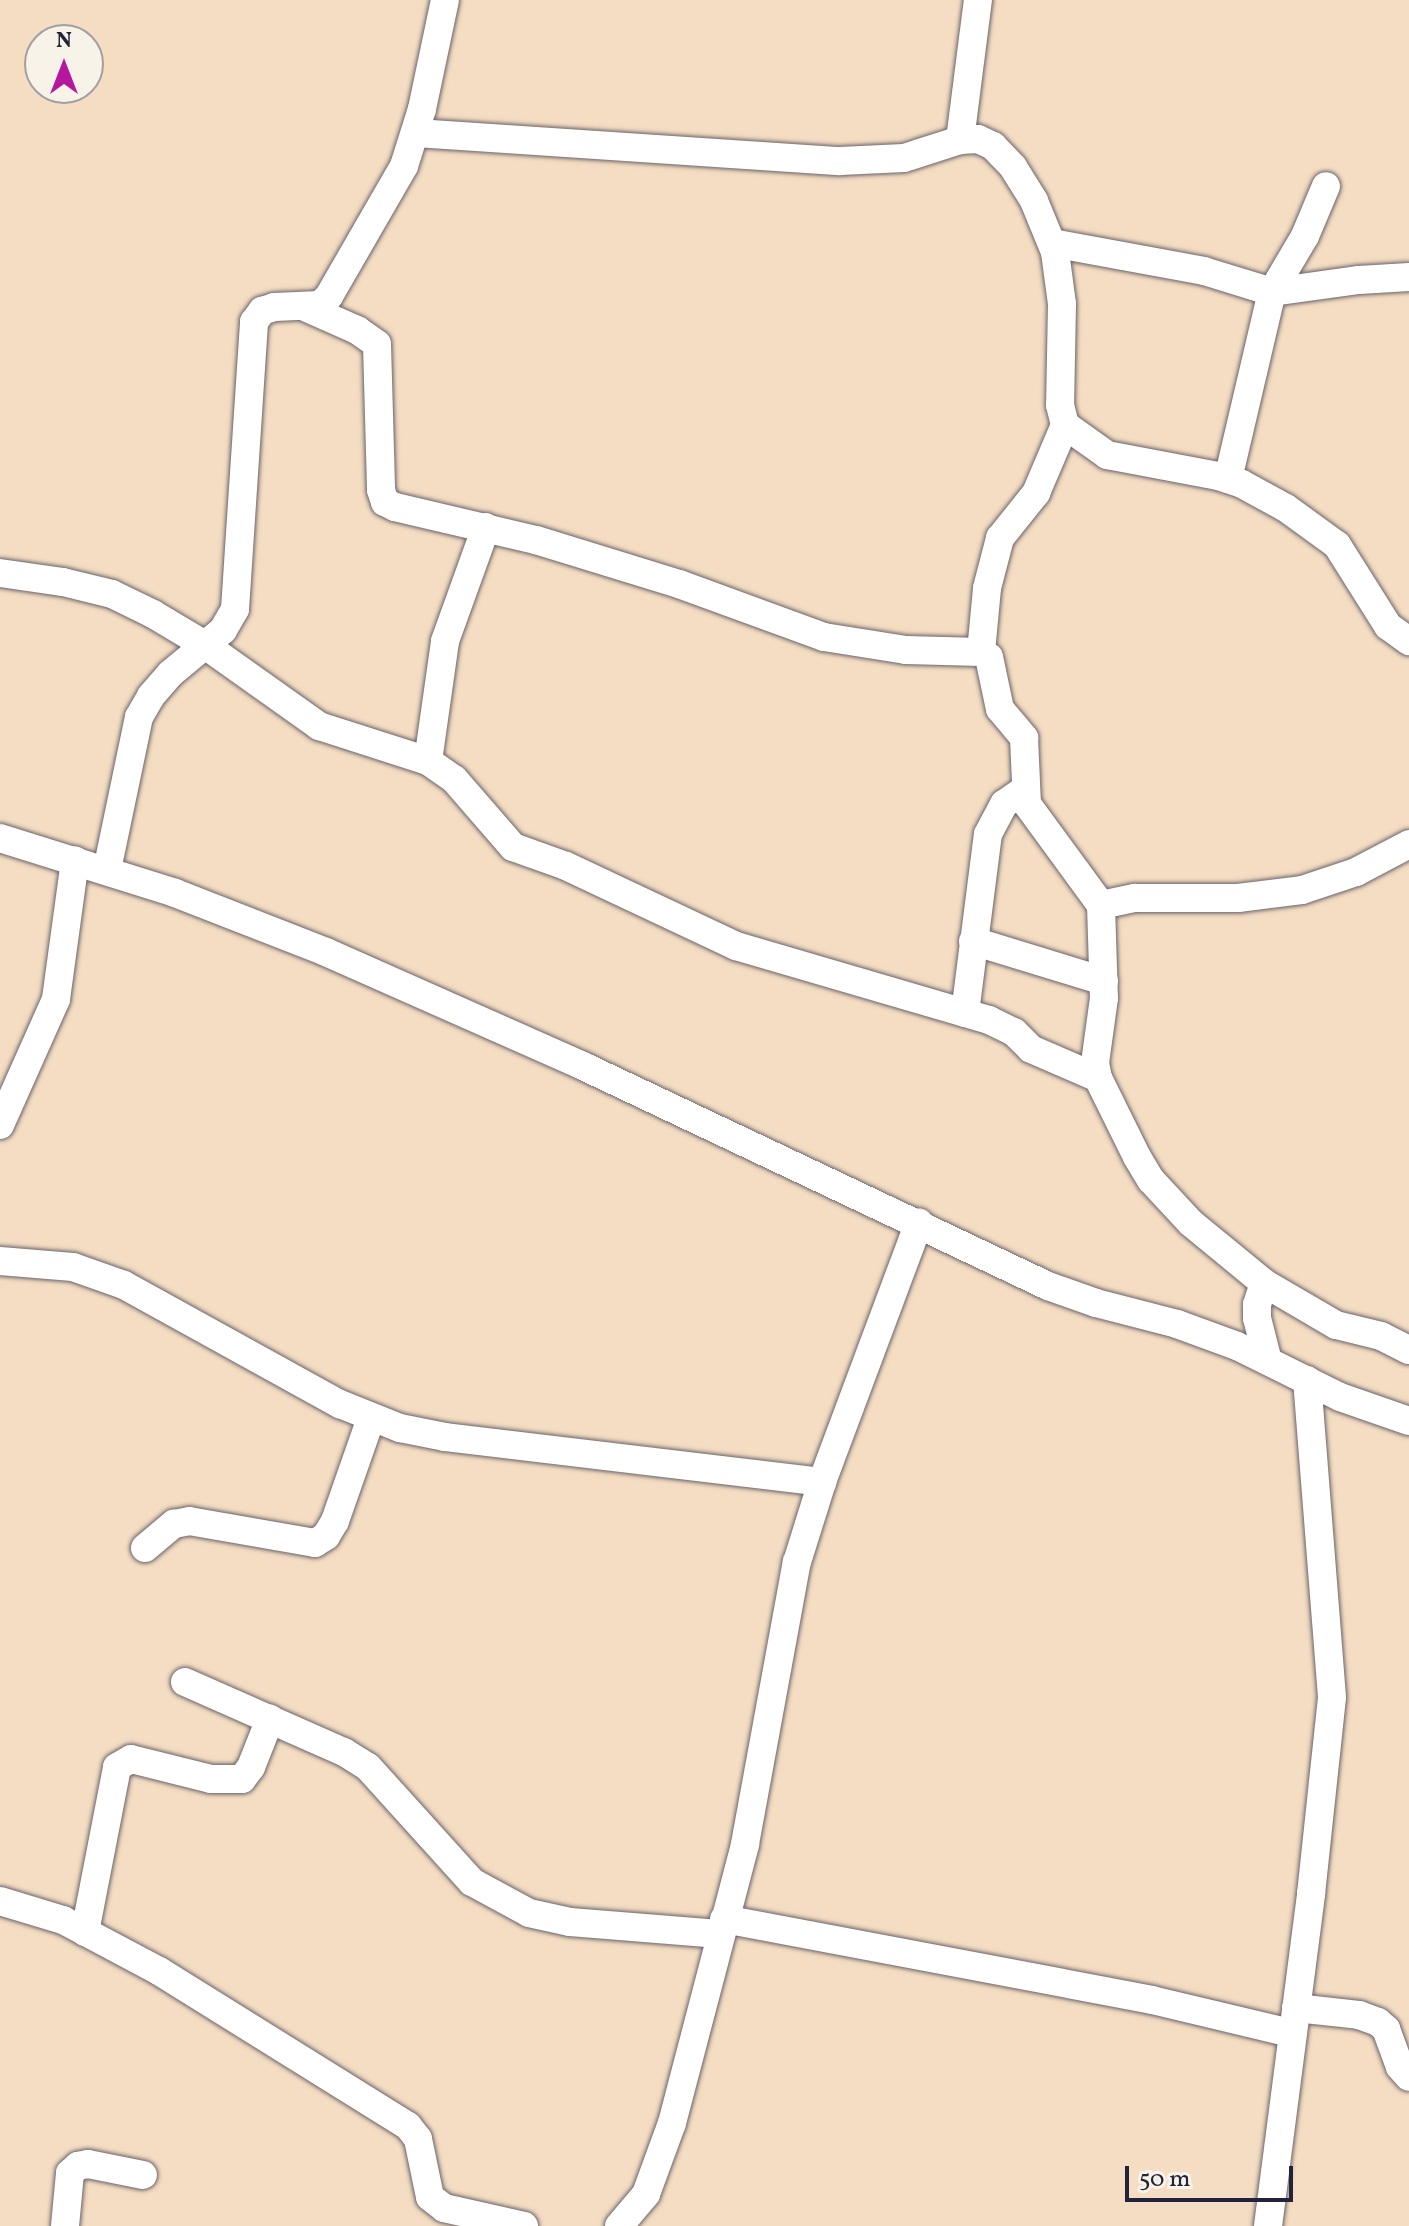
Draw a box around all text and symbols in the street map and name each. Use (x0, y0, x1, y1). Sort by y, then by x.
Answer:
north arrow (24, 24, 104, 104)
text: N (56, 26, 72, 57)
scale bar (1129, 2150, 1297, 2200)
text: 50 m (1139, 2163, 1191, 2197)

